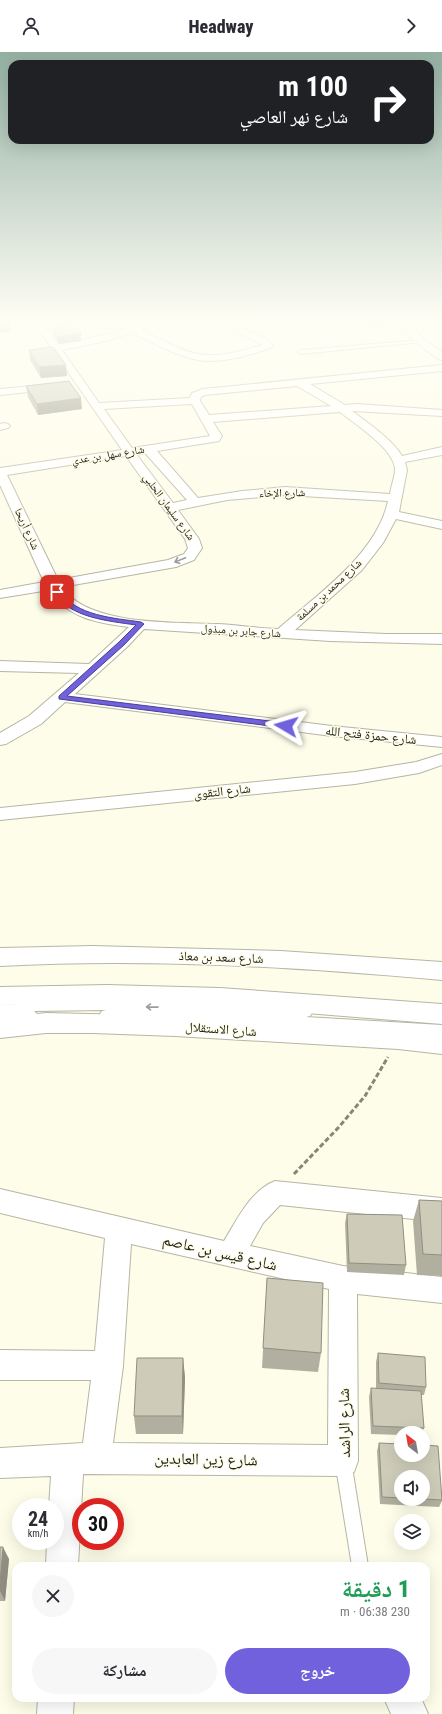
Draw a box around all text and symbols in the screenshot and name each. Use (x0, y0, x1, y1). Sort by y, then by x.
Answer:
icon: person (20, 15, 42, 37)
icon: forward (400, 15, 422, 37)
text: Headway (189, 16, 253, 37)
text: 100 m (278, 70, 348, 103)
icon: right (362, 76, 414, 128)
text: شارع نهر العاصي (240, 106, 348, 127)
street label: شارع سهل بن عدي (71, 443, 146, 469)
street label: شارع سليمان الحلبي (139, 471, 198, 544)
street label: شارع الإخاء (259, 486, 305, 500)
street label: شارع أريحا (12, 506, 43, 552)
street label: شارع محمد بن مسلمة (294, 556, 364, 624)
one-way arrow (175, 557, 187, 565)
pin (40, 575, 74, 609)
icon: arrive (46, 581, 68, 603)
street label: شارع جابر بن مبذول (200, 622, 282, 640)
position arrow (265, 705, 307, 747)
street label: شارع حمزة فتح الله (324, 723, 417, 749)
street label: شارع التقوى (193, 781, 252, 803)
street label: شارع سعد بن معاذ (178, 948, 264, 968)
one-way arrow (146, 1003, 159, 1010)
street label: شارع الاستقلال (185, 1019, 257, 1041)
street label: شارع قيس بن عاصم (161, 1230, 279, 1275)
street label: شارع الراشد (334, 1388, 355, 1458)
north arrow (394, 1426, 430, 1462)
map controls (394, 1426, 430, 1550)
street label: شارع زين العابدين (154, 1449, 258, 1470)
button: sound (394, 1470, 430, 1506)
speed limit sign: 30 (72, 1498, 124, 1550)
text: 24 (28, 1507, 48, 1531)
button: layers (394, 1514, 430, 1550)
text: km/h (28, 1528, 48, 1539)
button: close (32, 1575, 74, 1617)
text: 1 دقيقة (342, 1575, 410, 1603)
text: 230 m · 06:38 (340, 1604, 410, 1619)
button: مشاركة (32, 1648, 217, 1694)
button: خروج (225, 1648, 410, 1694)

